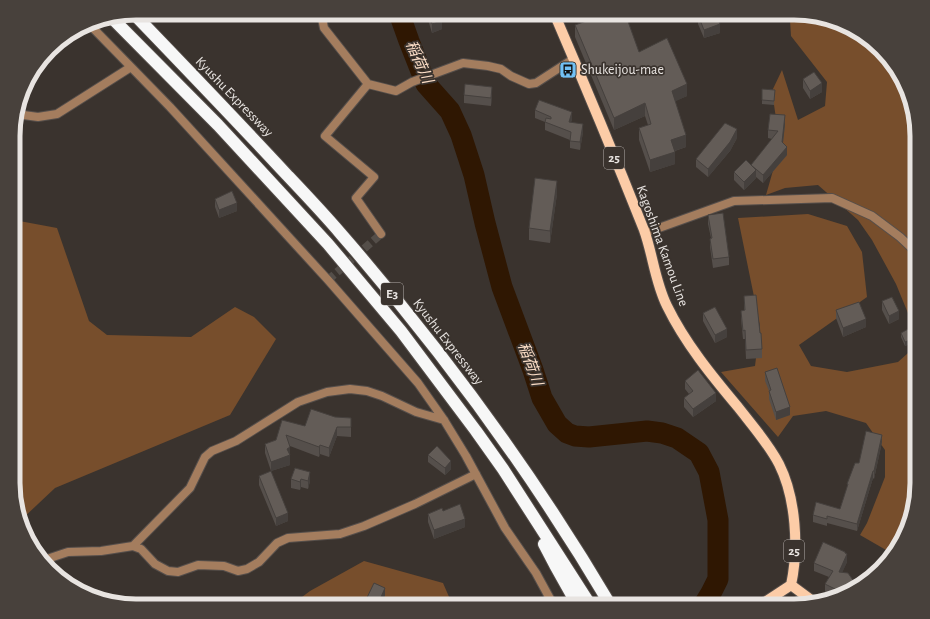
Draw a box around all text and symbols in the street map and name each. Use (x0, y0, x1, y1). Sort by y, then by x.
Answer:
water label: 稲荷川 (403, 38, 437, 87)
street label: Kyushu Expressway (193, 54, 275, 140)
bus stop icon: Shukeijou-mae (558, 60, 578, 80)
place label: Shukeijou-mae (581, 63, 664, 77)
road number: 25 (604, 147, 624, 169)
street label: Kagoshima Kamou Line (634, 184, 690, 308)
road number: E3 (381, 283, 403, 305)
street label: Kyushu Expressway (410, 296, 486, 388)
water label: 稲荷川 (515, 340, 546, 390)
road number: 25 (784, 540, 804, 562)

